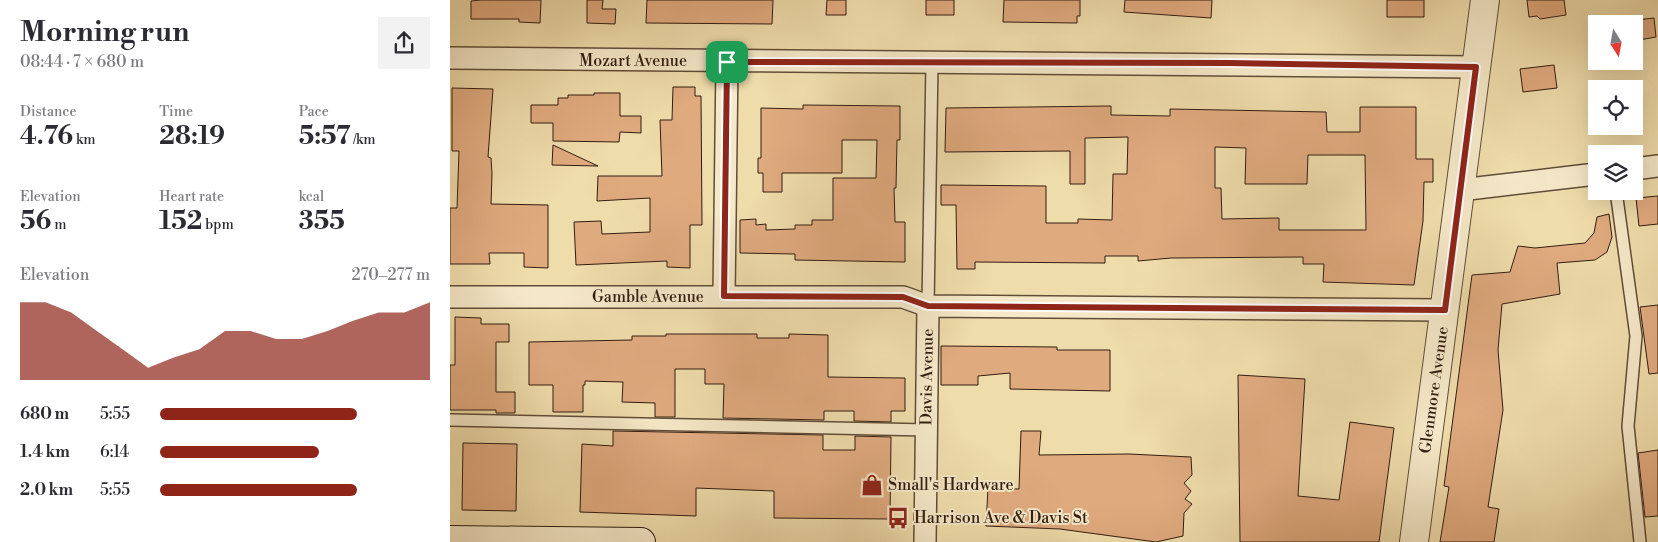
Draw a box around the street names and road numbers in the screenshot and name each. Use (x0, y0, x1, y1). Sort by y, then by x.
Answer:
street label: Mozart Avenue (579, 51, 687, 71)
street label: Gamble Avenue (592, 287, 704, 307)
street label: Glenmore Avenue (1415, 325, 1453, 455)
street label: Davis Avenue (916, 328, 938, 426)

